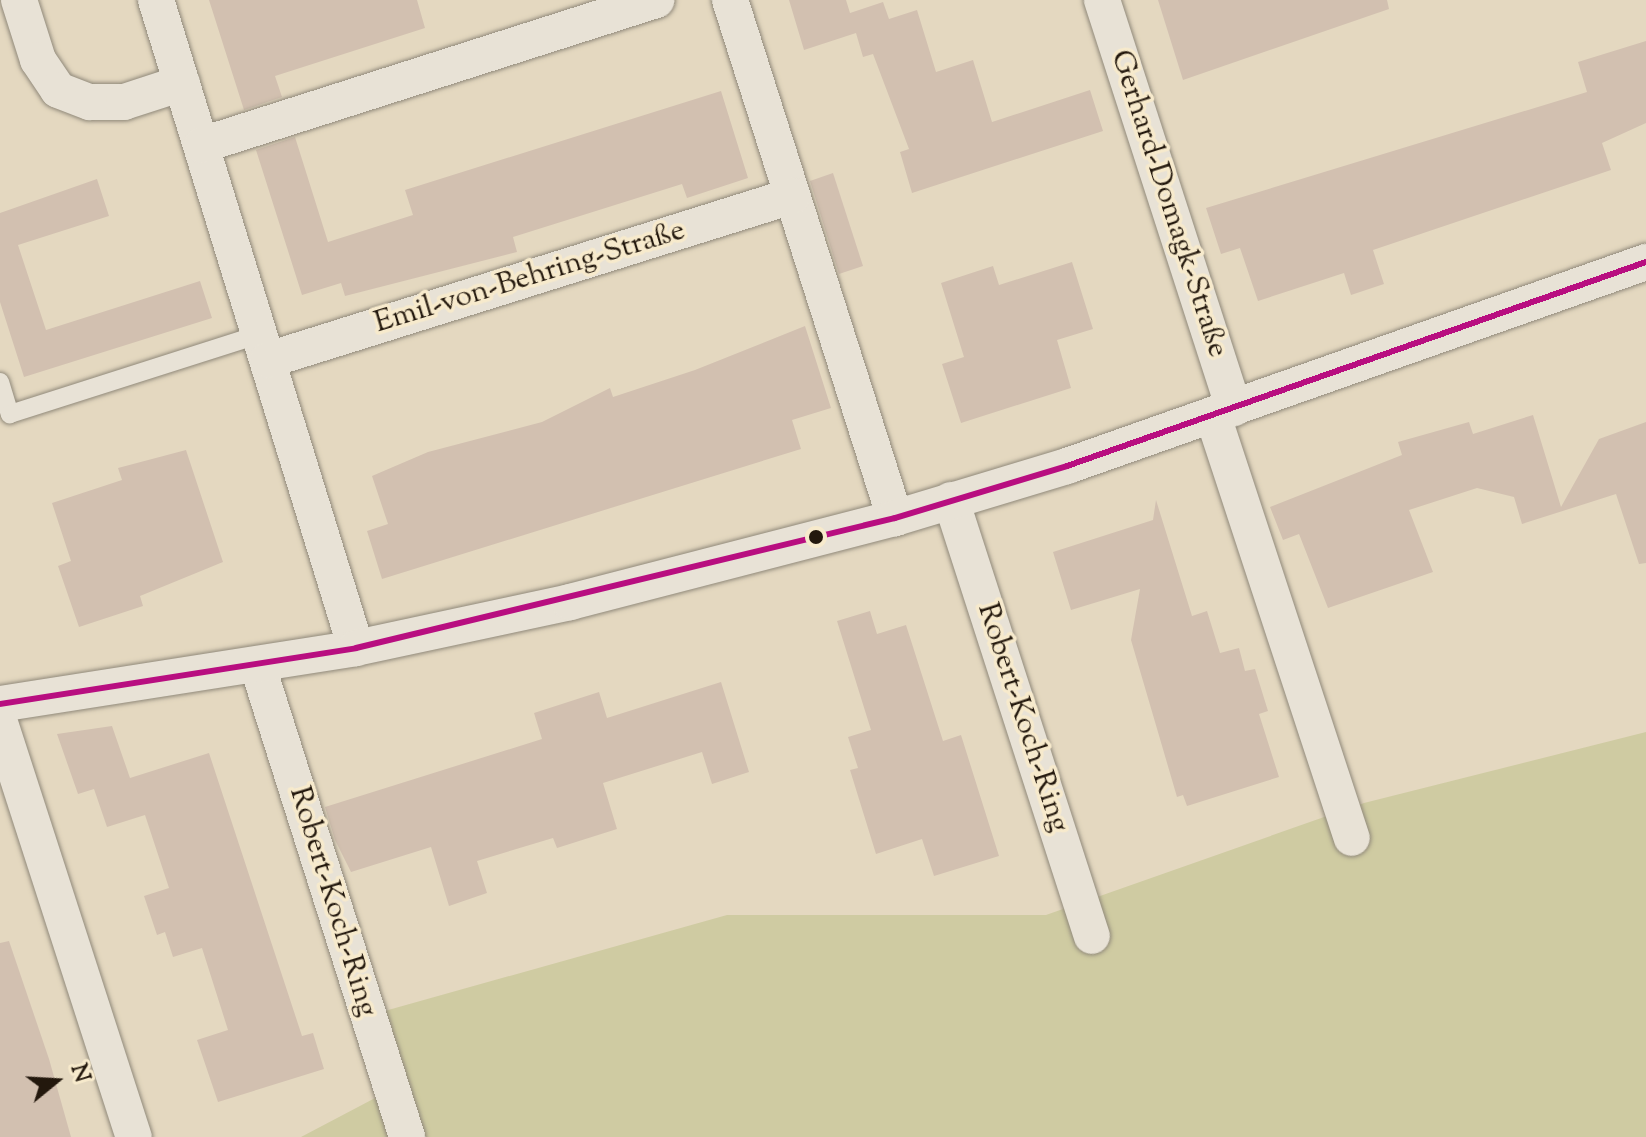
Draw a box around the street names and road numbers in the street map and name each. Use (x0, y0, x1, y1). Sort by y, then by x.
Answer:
street label: Gerhard-Domagk-Straße (1101, 46, 1235, 362)
street label: Emil-von-Behring-Straße (370, 214, 690, 342)
street label: Robert-Koch-Ring (968, 599, 1076, 837)
street label: Robert-Koch-Ring (280, 783, 384, 1021)

